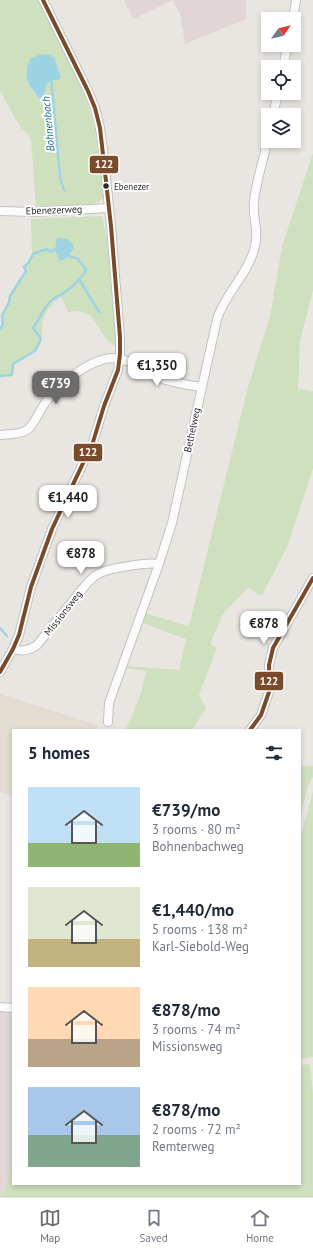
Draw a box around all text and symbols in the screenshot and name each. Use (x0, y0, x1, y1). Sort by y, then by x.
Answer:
north arrow (261, 12, 301, 52)
map controls (261, 12, 301, 148)
button: locate (261, 60, 301, 100)
water label: Bohnenbach (39, 96, 57, 152)
button: layers (261, 108, 301, 148)
line badge: 122 (89, 155, 119, 174)
text: 122 (95, 157, 113, 171)
marker: Ebenezer (101, 181, 111, 191)
place label: Ebenezer (114, 181, 149, 192)
street label: Ebenezerweg (25, 203, 83, 217)
pin: €1,350 (124, 353, 190, 387)
text: €1,350 (137, 357, 177, 374)
pin: €739 (32, 371, 80, 405)
text: €739 (41, 375, 71, 392)
street label: Bethelweg (181, 406, 203, 454)
line badge: 122 (73, 443, 103, 462)
text: 122 (79, 445, 97, 459)
pin: €1,440 (35, 485, 101, 519)
text: €1,440 (48, 489, 88, 506)
pin: €878 (57, 541, 105, 575)
text: €878 (66, 545, 96, 562)
street label: Missionsweg (41, 588, 85, 638)
pin: €878 (240, 611, 288, 645)
text: €878 (249, 615, 279, 632)
line badge: 122 (254, 671, 284, 691)
text: 122 (260, 674, 278, 688)
text: 5 homes (28, 742, 90, 764)
icon: filters (263, 742, 285, 764)
text: €739/mo (152, 799, 220, 821)
icon: home (60, 803, 108, 851)
text: 3 rooms · 80 m² (152, 821, 241, 838)
text: Bohnenbachweg (152, 838, 244, 855)
text: €1,440/mo (152, 899, 234, 921)
icon: home (60, 903, 108, 951)
text: 5 rooms · 138 m² (152, 921, 248, 938)
text: Karl-Siebold-Weg (152, 938, 249, 955)
text: €878/mo (152, 999, 220, 1021)
icon: home (60, 1003, 108, 1051)
text: 3 rooms · 74 m² (152, 1021, 241, 1038)
text: Missionsweg (152, 1038, 223, 1055)
text: €878/mo (152, 1099, 220, 1121)
icon: home (60, 1103, 108, 1151)
text: 2 rooms · 72 m² (152, 1121, 241, 1138)
text: Remterweg (152, 1138, 214, 1155)
tab: Map (39, 1207, 61, 1245)
tab: Saved (140, 1207, 168, 1245)
tab: Home (246, 1207, 274, 1245)

